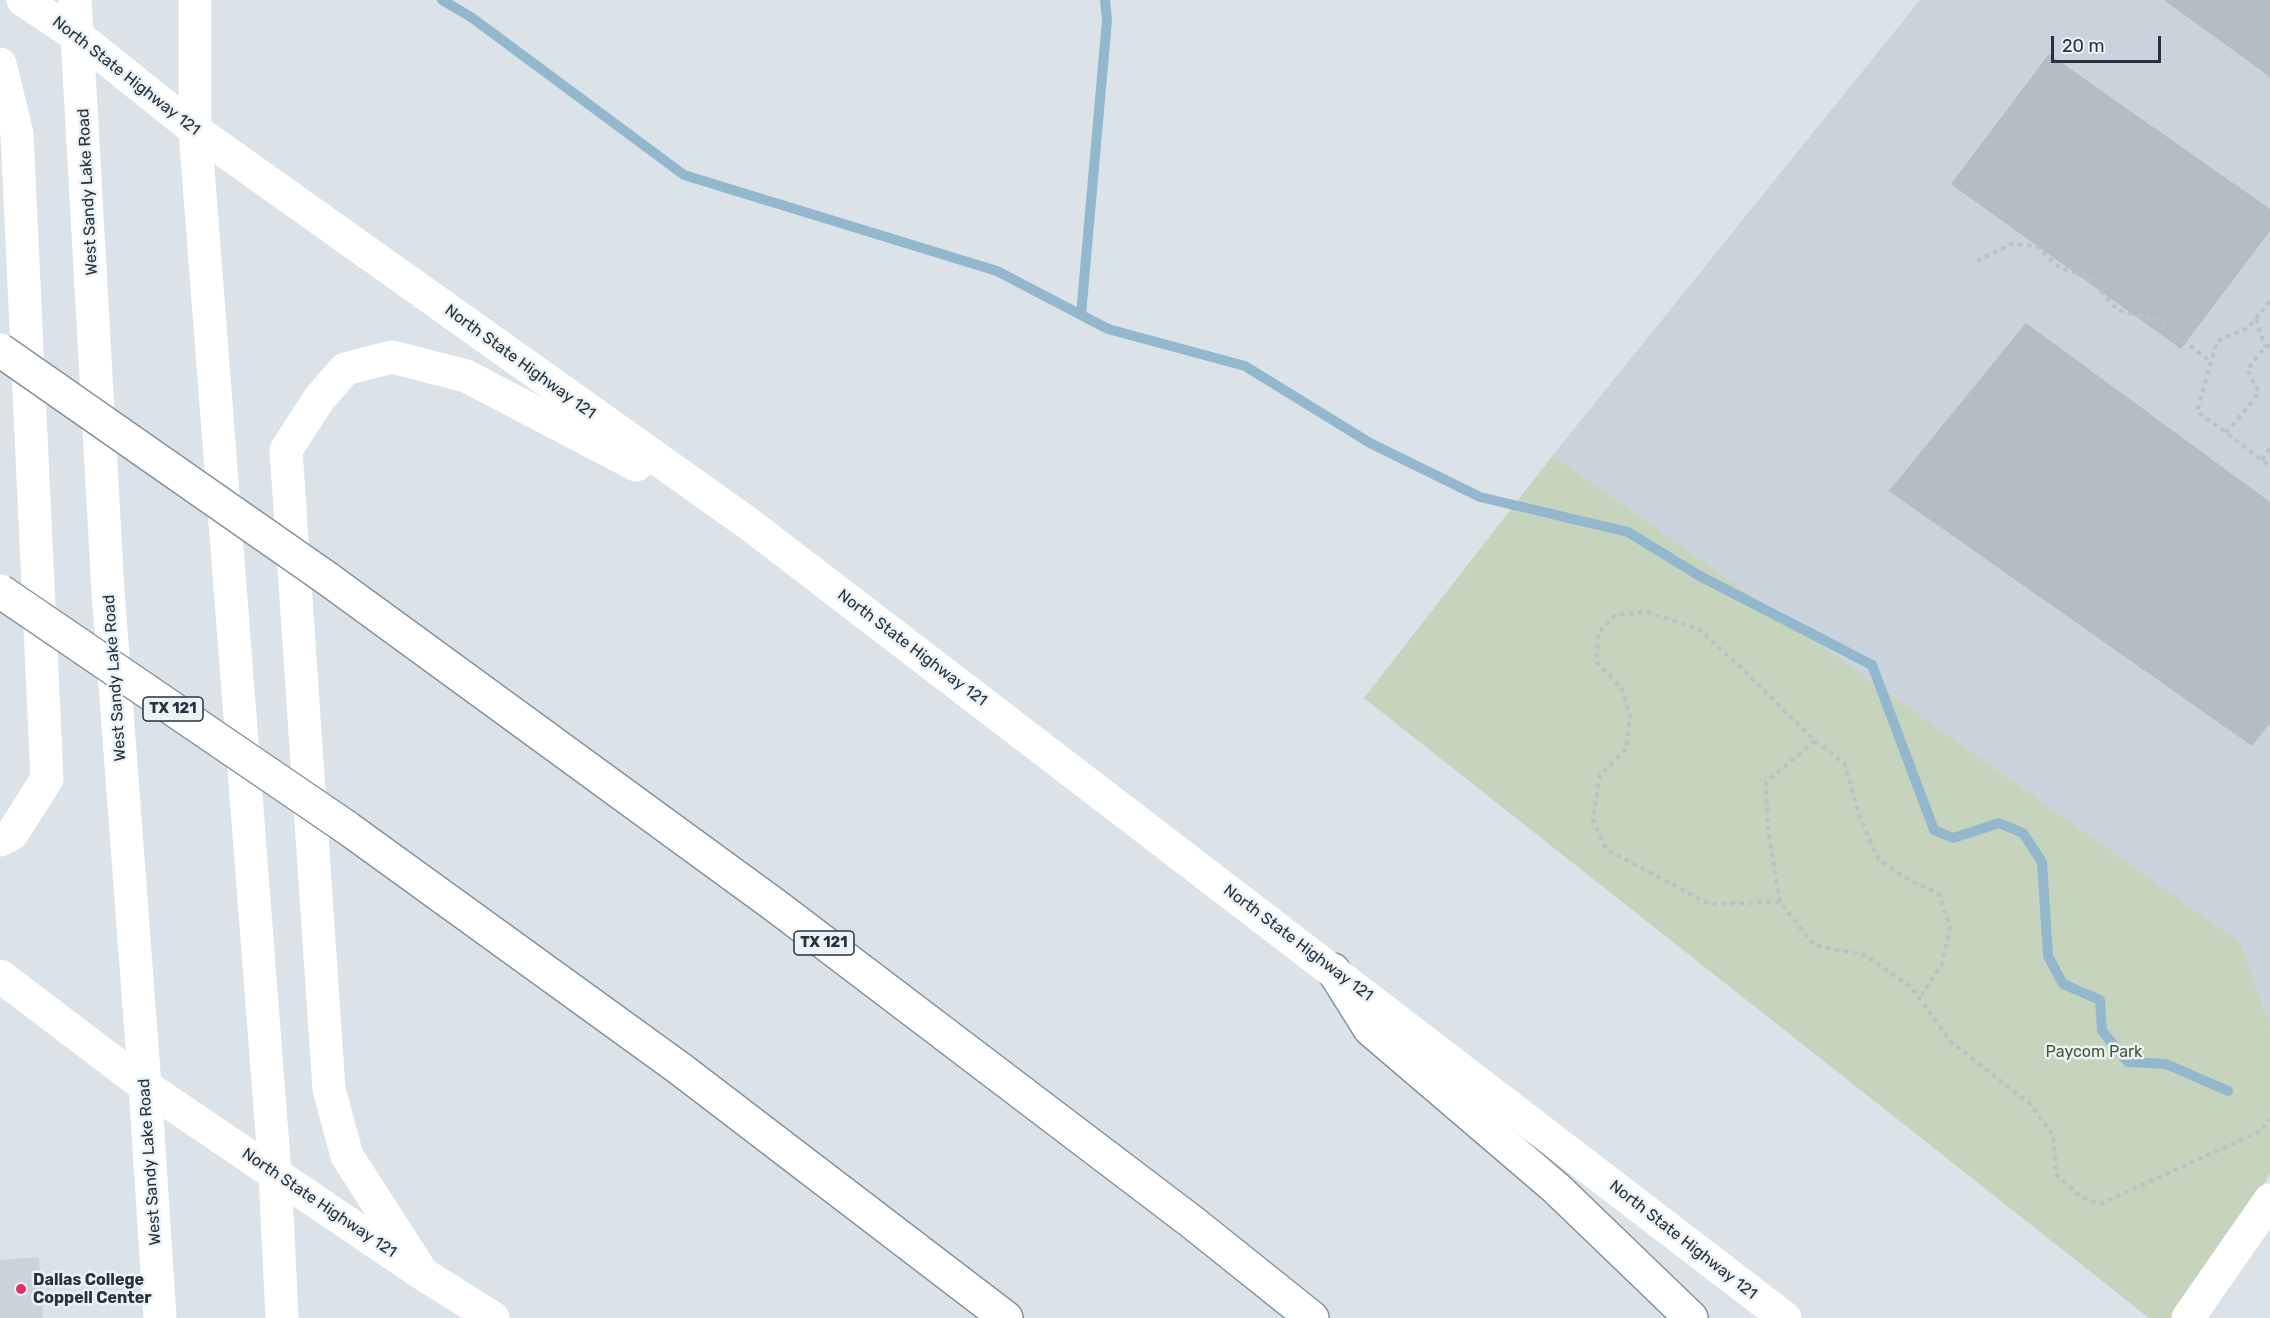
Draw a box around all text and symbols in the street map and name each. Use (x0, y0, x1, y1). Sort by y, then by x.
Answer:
street label: North State Highway 121 (48, 12, 204, 140)
scale bar (2054, 24, 2164, 62)
text: 20 m (2062, 35, 2104, 57)
street label: West Sandy Lake Road (74, 108, 102, 276)
street label: North State Highway 121 (441, 301, 599, 423)
street label: North State Highway 121 (834, 586, 990, 710)
street label: West Sandy Lake Road (100, 594, 130, 762)
road number: TX 121 (143, 697, 203, 721)
street label: North State Highway 121 (1220, 881, 1376, 1005)
road number: TX 121 (794, 931, 854, 955)
park label: Paycom Park (2046, 1042, 2142, 1062)
street label: West Sandy Lake Road (135, 1078, 165, 1246)
street label: North State Highway 121 (238, 1144, 400, 1262)
street label: North State Highway 121 (1605, 1176, 1761, 1304)
place label: Dallas College Coppell Center (33, 1270, 151, 1308)
marker: Dallas College Coppell Center (14, 1282, 28, 1296)

